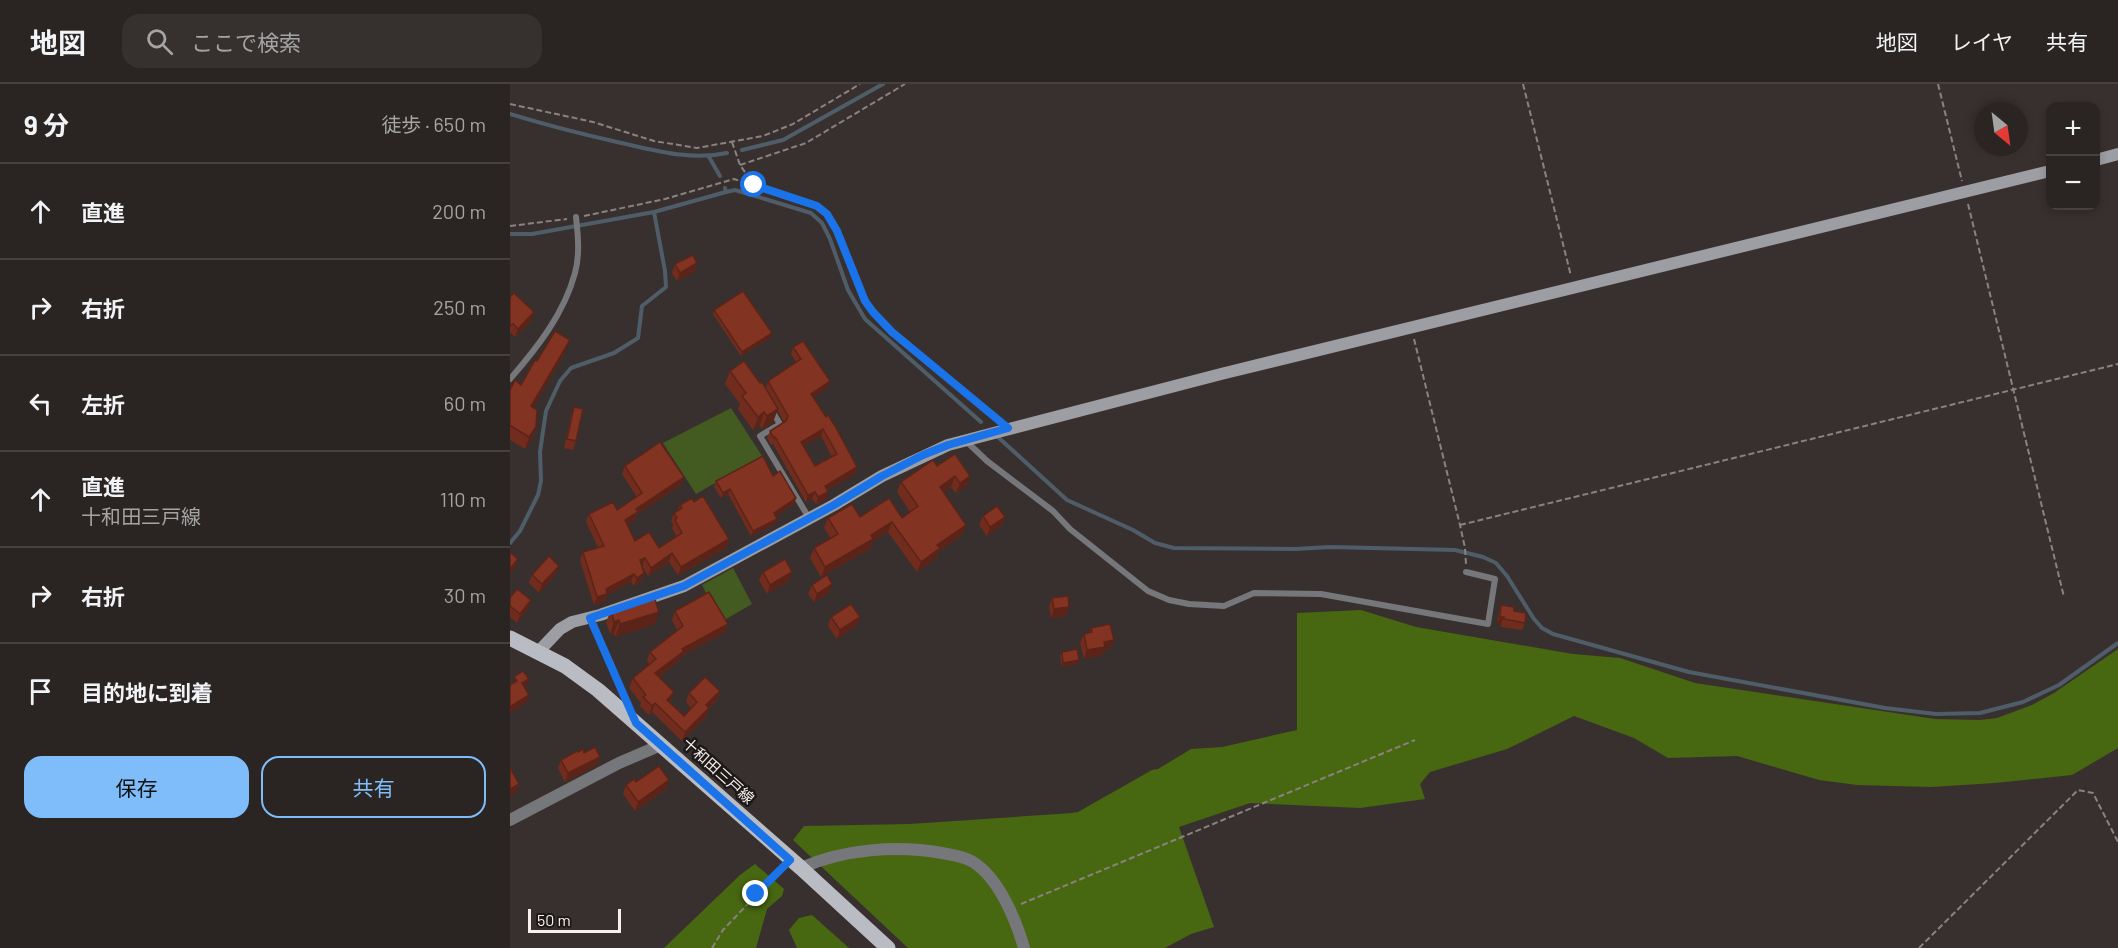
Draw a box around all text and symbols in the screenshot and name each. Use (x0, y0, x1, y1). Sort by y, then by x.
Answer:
search box (122, 14, 542, 68)
text: 地図 (30, 25, 86, 59)
icon: search (143, 25, 176, 58)
text: ここで検索 (191, 29, 301, 55)
text: 地図 (1876, 29, 1918, 54)
text: レイヤ (1951, 29, 2013, 54)
text: 共有 (2046, 29, 2088, 54)
north arrow (1974, 102, 2028, 156)
map controls (2046, 102, 2100, 210)
button: + (2046, 102, 2100, 156)
text: 9 分 (24, 109, 69, 140)
text: 徒歩 · 650 m (381, 112, 486, 136)
button: − (2046, 156, 2100, 210)
route start (740, 171, 766, 197)
icon: ahead (24, 195, 57, 228)
text: 直進 (81, 199, 125, 225)
text: 200 m (432, 199, 486, 223)
icon: right (24, 291, 57, 324)
text: 右折 (81, 295, 125, 321)
text: 250 m (433, 295, 486, 319)
icon: left (24, 387, 57, 420)
text: 左折 (81, 391, 125, 417)
text: 60 m (444, 391, 486, 415)
text: 直進 (81, 473, 125, 499)
icon: ahead (24, 483, 57, 516)
text: 110 m (440, 487, 486, 511)
text: 十和田三戸線 (81, 504, 201, 528)
icon: right (24, 579, 57, 612)
text: 右折 (81, 583, 125, 609)
text: 30 m (444, 583, 486, 607)
icon: arrive (24, 675, 57, 708)
text: 目的地に到着 (81, 679, 213, 705)
street label: 十和田三戸線 (679, 733, 758, 807)
button: 保存 (24, 756, 249, 818)
button: 共有 (261, 756, 486, 818)
route end (742, 880, 768, 906)
scale bar (528, 906, 621, 934)
text: 50 m (537, 910, 571, 929)

